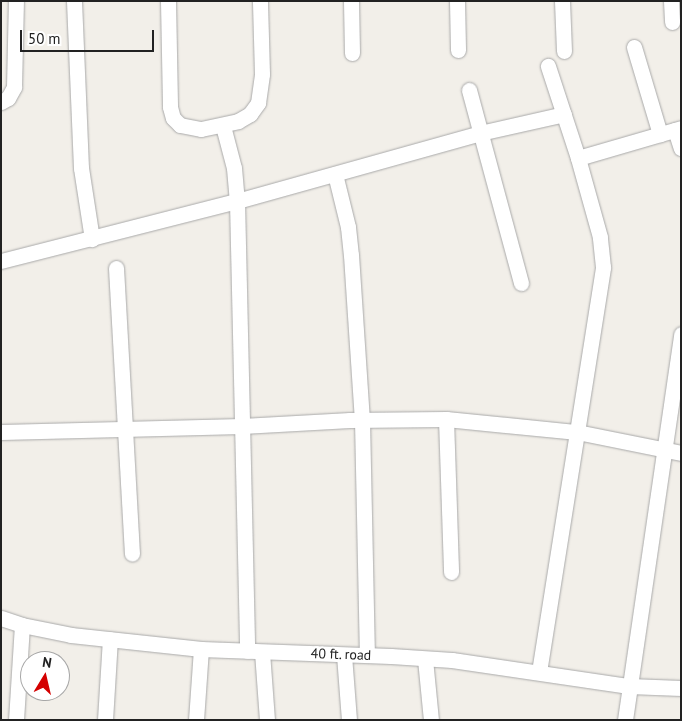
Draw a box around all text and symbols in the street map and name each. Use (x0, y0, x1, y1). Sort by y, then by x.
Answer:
scale bar (22, 20, 156, 52)
text: 50 m (28, 29, 61, 48)
street label: 40 ft. road (310, 645, 372, 663)
north arrow (20, 651, 70, 701)
text: N (41, 653, 53, 672)

